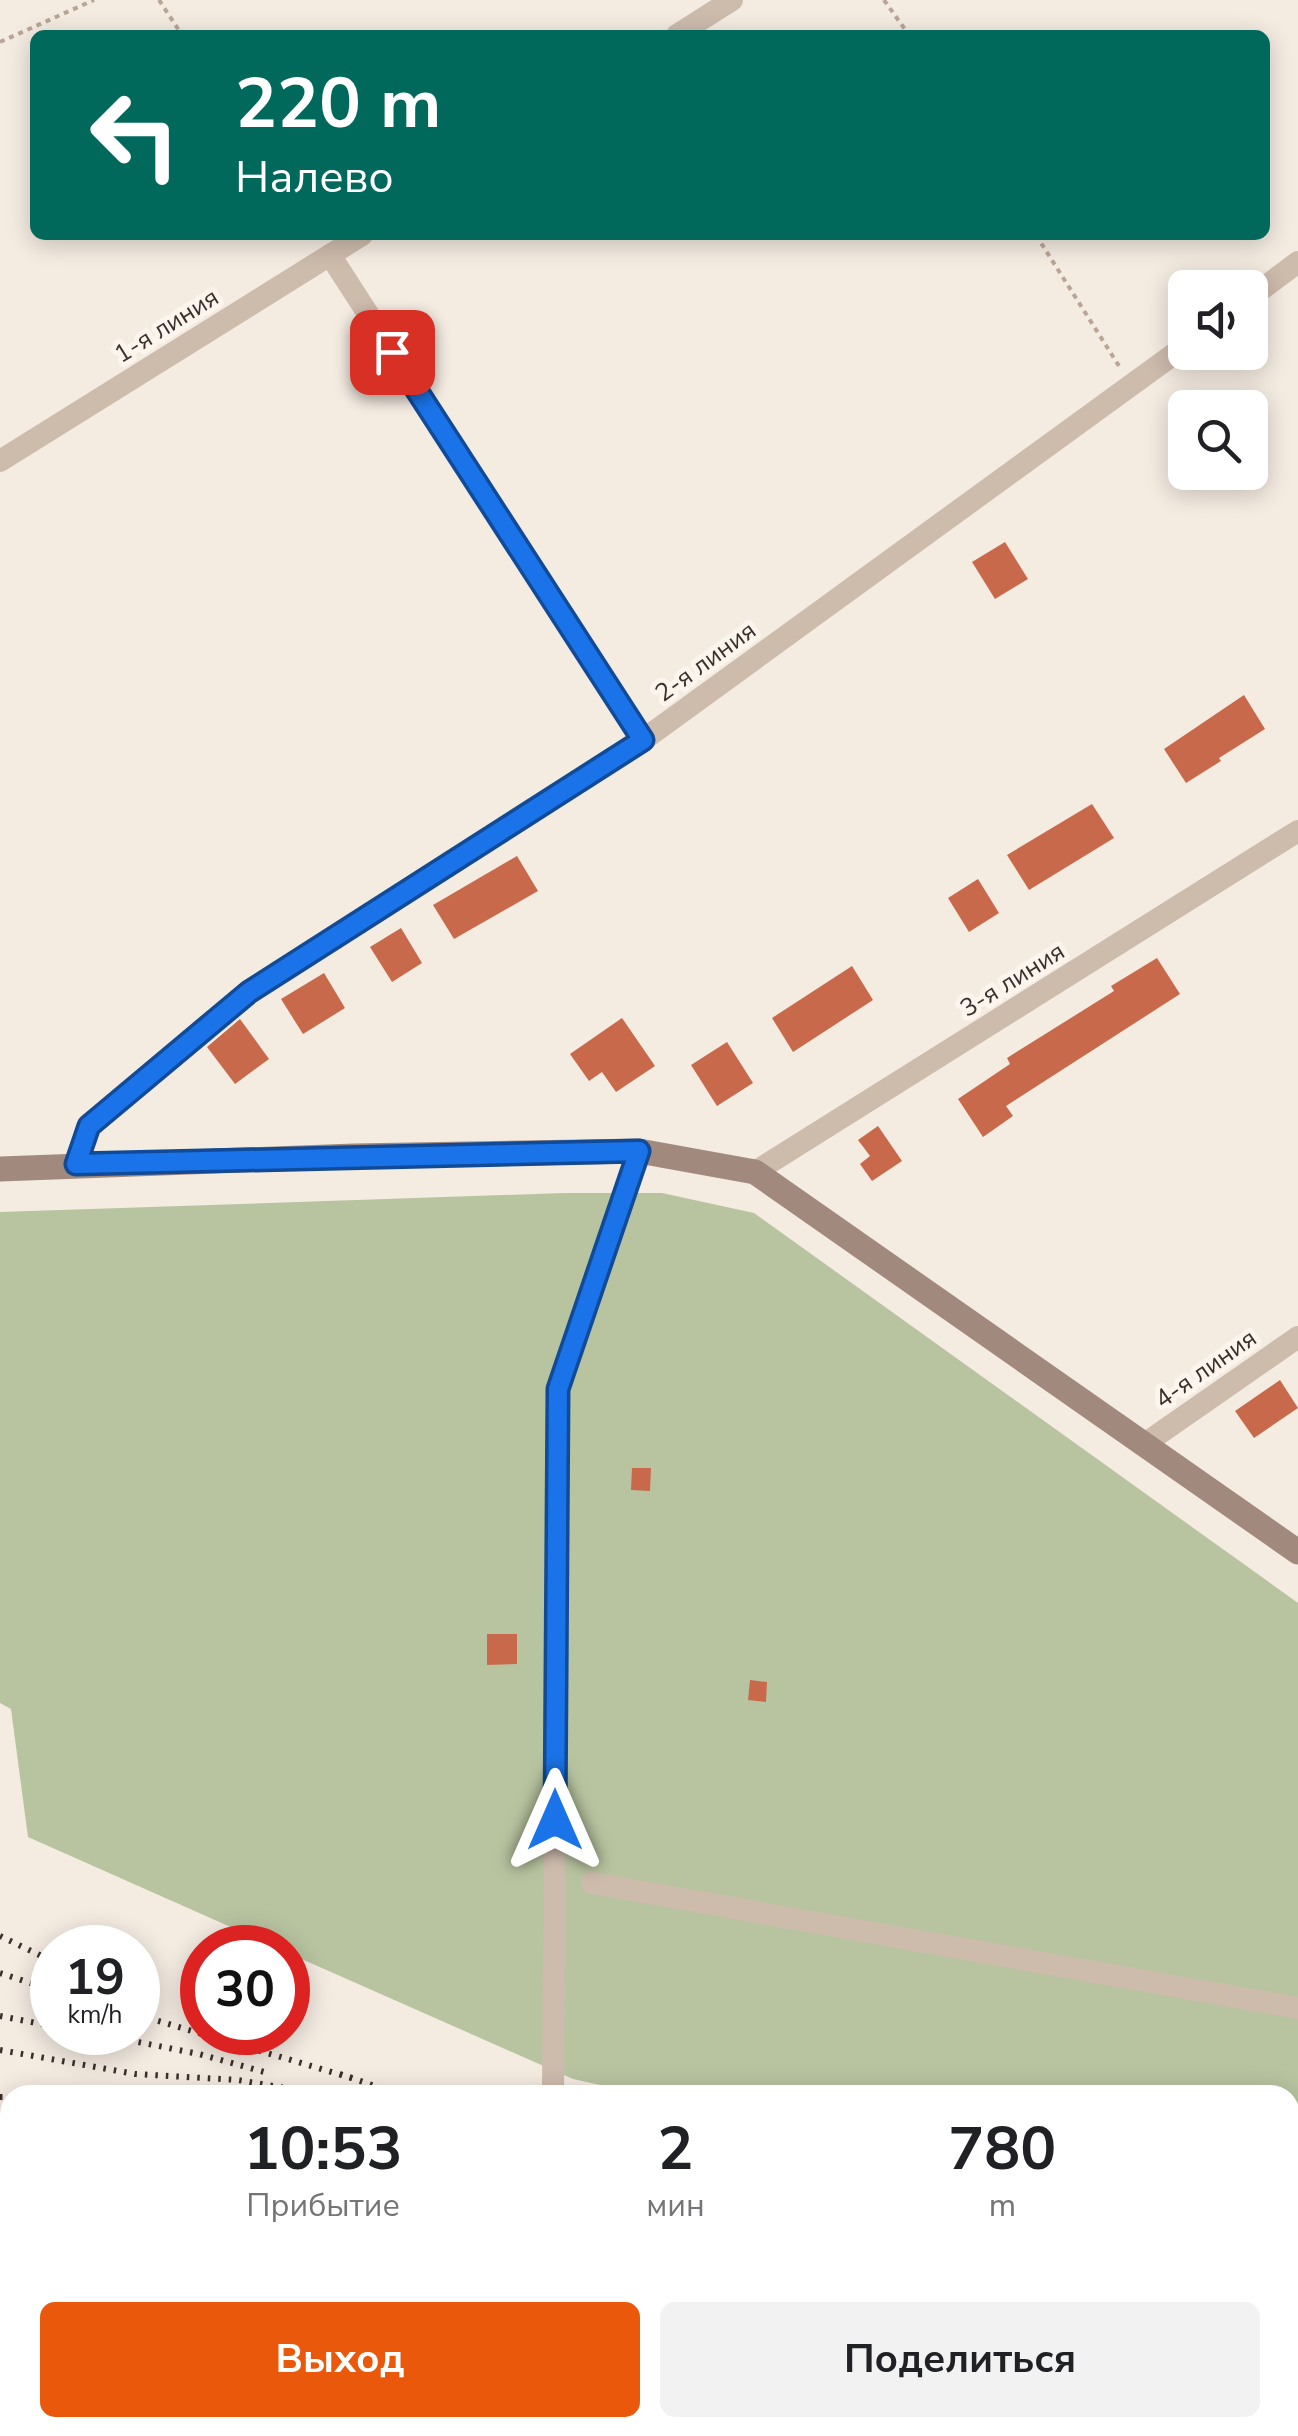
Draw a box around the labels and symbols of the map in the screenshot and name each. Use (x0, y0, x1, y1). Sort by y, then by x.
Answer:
street label: 1-я линия (108, 280, 225, 371)
pin (350, 310, 435, 395)
street label: 2-я линия (648, 614, 763, 710)
street label: 3-я линия (954, 934, 1071, 1025)
street label: 4-я линия (1148, 1321, 1263, 1416)
position arrow (503, 1768, 607, 1872)
speed limit sign: 30 (180, 1925, 310, 2055)

